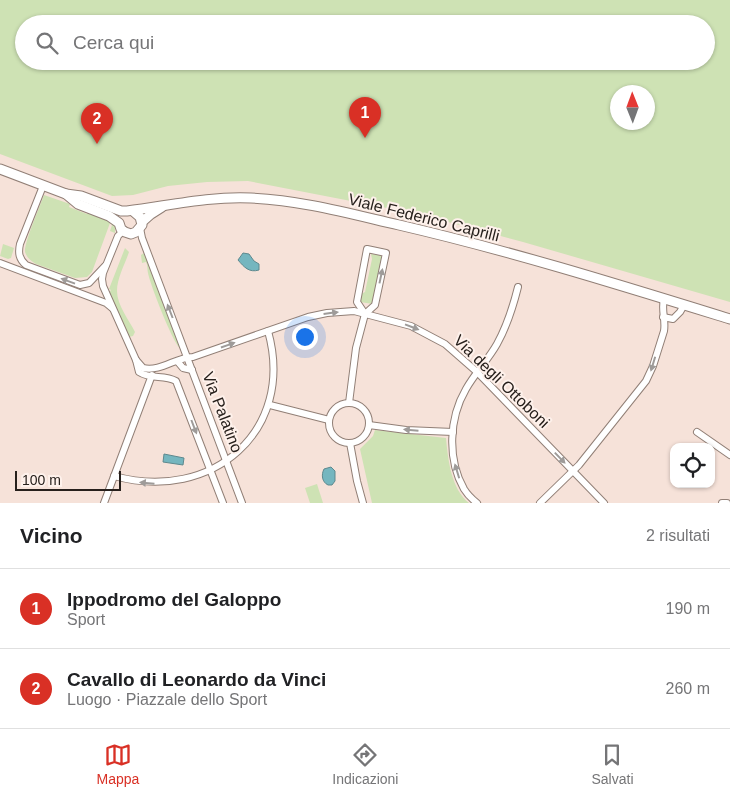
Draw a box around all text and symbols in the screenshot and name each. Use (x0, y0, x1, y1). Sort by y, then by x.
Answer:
search box (15, 15, 715, 70)
icon: search (33, 29, 61, 57)
text: Cerca qui (73, 32, 154, 53)
north arrow (610, 85, 655, 130)
pin: 1 (349, 97, 381, 138)
pin: 2 (81, 103, 113, 144)
street label: Viale Federico Caprilli (346, 190, 501, 245)
one-way arrow (377, 268, 385, 284)
one-way arrow (61, 277, 76, 284)
one-way arrow (166, 304, 173, 319)
one-way arrow (324, 309, 340, 317)
one-way arrow (405, 323, 420, 331)
your location (292, 324, 318, 350)
street label: Via degli Ottoboni (450, 331, 553, 431)
one-way arrow (221, 341, 236, 349)
one-way arrow (648, 357, 656, 372)
street label: Via Palatino (199, 369, 246, 455)
one-way arrow (191, 419, 198, 434)
one-way arrow (402, 426, 418, 434)
map controls (670, 443, 715, 488)
button: locate (670, 443, 715, 488)
one-way arrow (554, 451, 566, 463)
one-way arrow (453, 463, 460, 478)
scale bar (15, 468, 121, 491)
text: 100 m (22, 472, 61, 488)
one-way arrow (139, 479, 155, 487)
text: Vicino (20, 524, 83, 547)
text: 2 risultati (646, 527, 710, 544)
text: Ippodromo del Galoppo (67, 589, 281, 610)
text: 1 (32, 600, 40, 617)
text: 190 m (666, 600, 710, 617)
text: Sport (67, 611, 105, 628)
text: Cavallo di Leonardo da Vinci (67, 669, 326, 690)
text: 2 (32, 680, 40, 697)
text: 260 m (666, 680, 710, 697)
text: Luogo · Piazzale dello Sport (67, 691, 267, 708)
tab: Mappa (97, 741, 139, 787)
tab: Indicazioni (332, 741, 398, 787)
tab: Salvati (591, 741, 634, 787)

